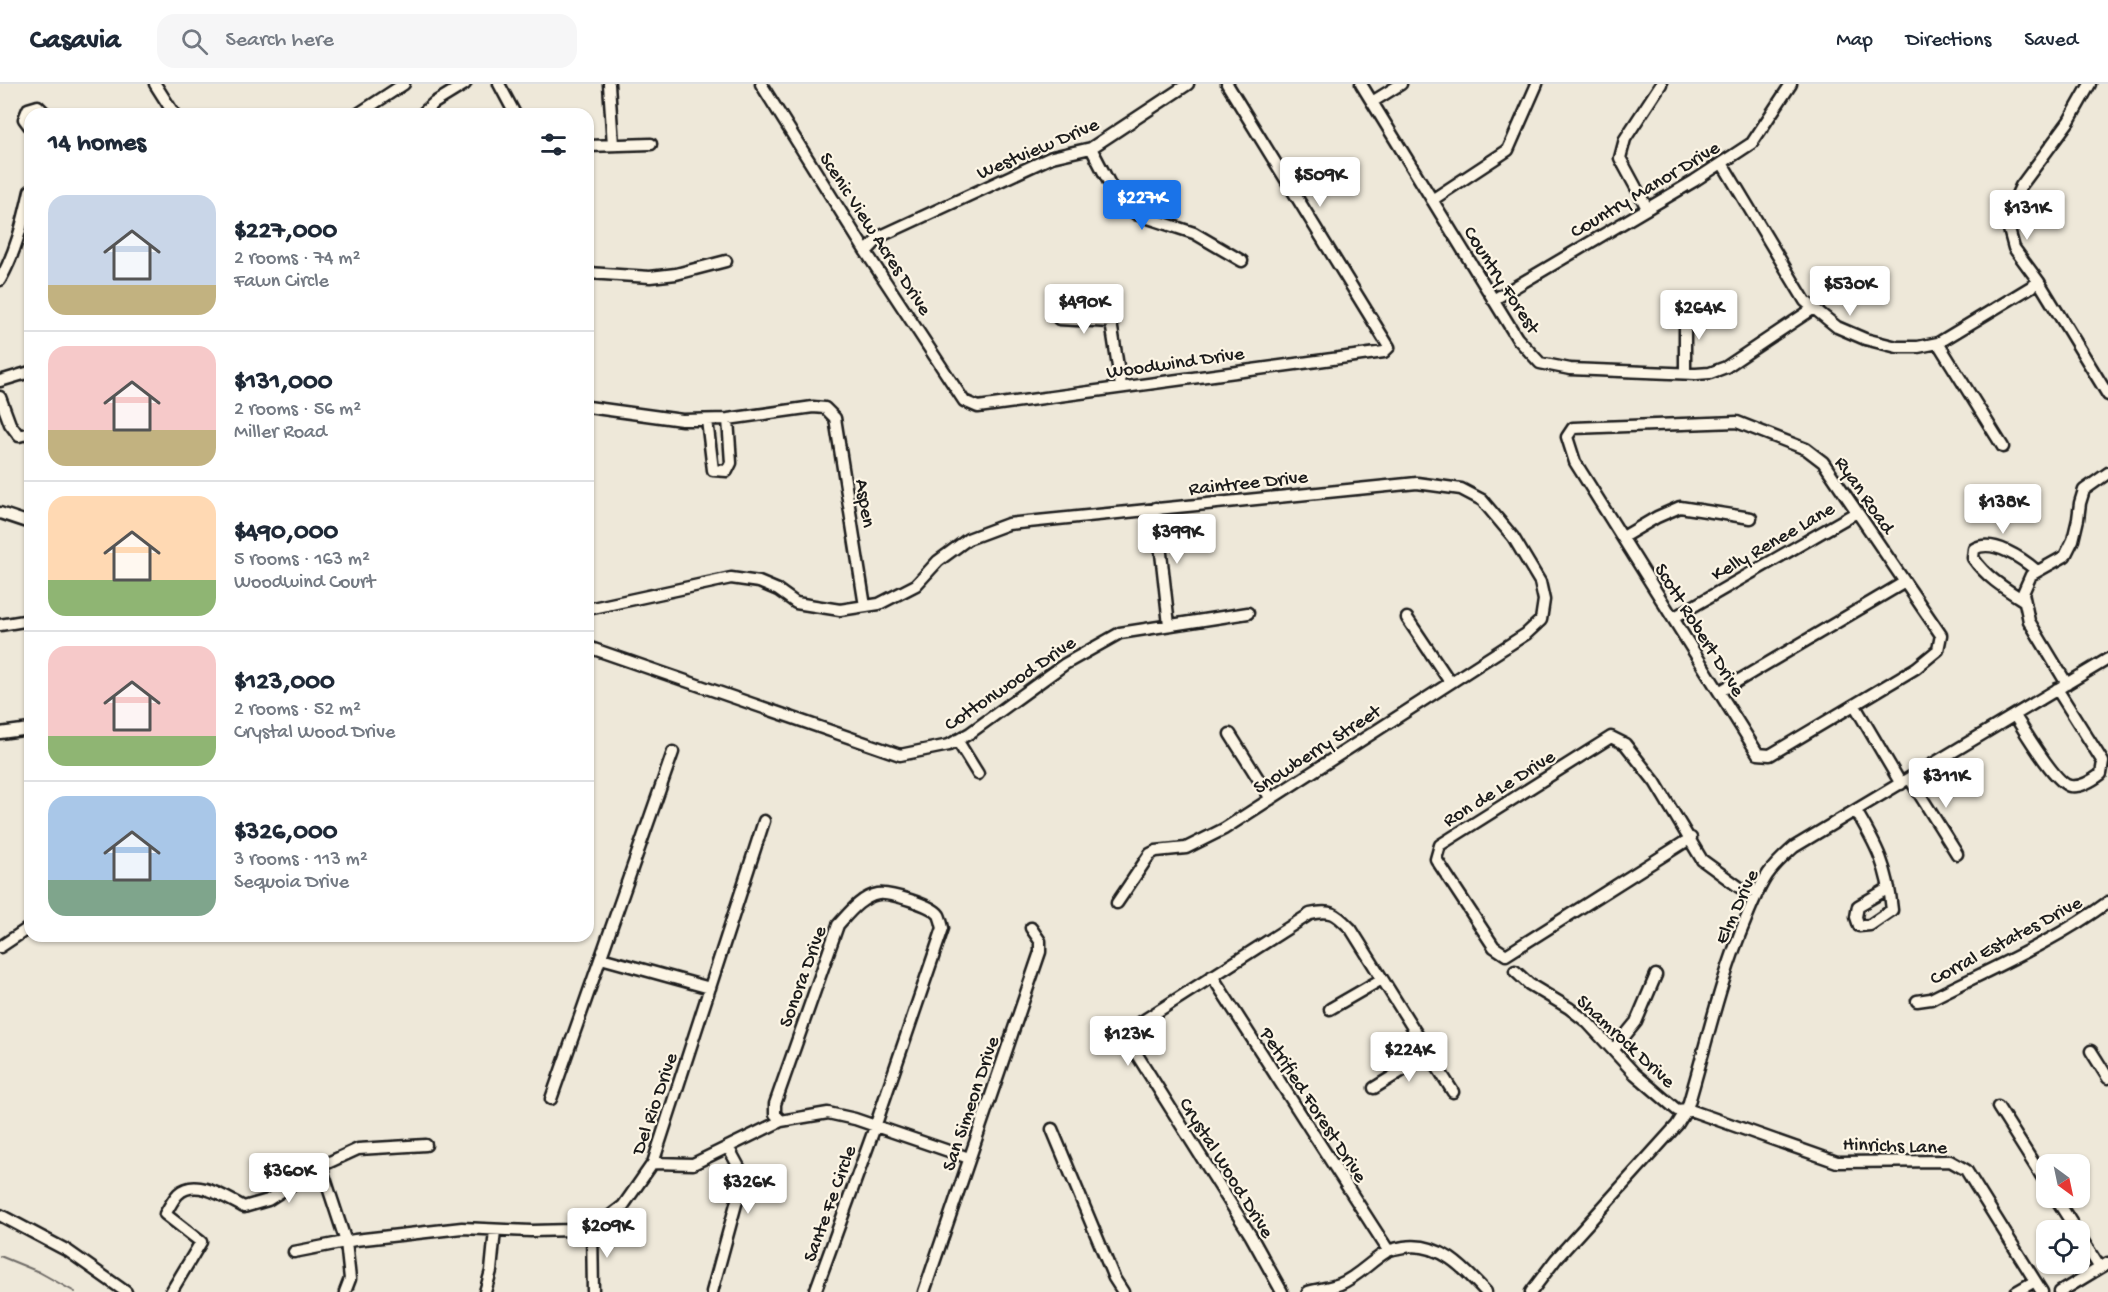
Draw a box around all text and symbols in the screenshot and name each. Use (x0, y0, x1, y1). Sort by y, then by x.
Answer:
search box (157, 14, 577, 68)
text: Casavia (30, 25, 121, 58)
icon: search (178, 25, 211, 58)
text: Search here (226, 28, 334, 54)
text: Map (1836, 29, 1873, 54)
text: Directions (1906, 29, 1991, 54)
text: Saved (2024, 29, 2078, 54)
street label: Westview Drive (974, 114, 1103, 186)
icon: filters (537, 128, 570, 161)
text: 14 homes (48, 129, 146, 160)
street label: Country Manor Drive (1567, 137, 1725, 245)
street label: Scenic View Acres Drive (813, 149, 936, 321)
pin: $509K (1278, 157, 1362, 208)
text: $509K (1294, 165, 1346, 188)
pin: $227K (1100, 180, 1184, 231)
text: $227K (1117, 188, 1167, 211)
pin: $131K (1985, 190, 2069, 241)
text: $131K (2004, 198, 2050, 221)
text: $227,000 (234, 217, 337, 248)
icon: home (96, 219, 168, 291)
street label: Country Forest (1457, 223, 1544, 340)
text: 2 rooms · 74 m² (234, 248, 360, 271)
pin: $530K (1808, 266, 1892, 317)
text: Fawn Circle (234, 271, 329, 294)
text: $530K (1824, 274, 1876, 297)
pin: $490K (1042, 284, 1126, 335)
pin: $264K (1657, 290, 1741, 341)
text: $490K (1059, 292, 1109, 315)
text: $264K (1674, 298, 1724, 321)
street label: Woodwind Drive (1105, 343, 1247, 386)
text: $131,000 (234, 368, 333, 399)
icon: home (96, 370, 168, 442)
text: 2 rooms · 56 m² (234, 399, 361, 422)
text: Miller Road (234, 422, 327, 445)
street label: Ryan Road (1828, 453, 1899, 541)
street label: Raintree Drive (1188, 467, 1310, 502)
street label: Aspen (848, 478, 879, 530)
pin: $138K (1961, 484, 2045, 535)
text: $138K (1978, 492, 2028, 515)
street label: Kelly Renee Lane (1708, 498, 1840, 588)
pin: $399K (1135, 514, 1219, 565)
text: $490,000 (234, 518, 338, 549)
icon: home (96, 520, 168, 592)
text: $399K (1152, 522, 1202, 545)
text: 5 rooms · 163 m² (234, 549, 370, 572)
street label: Scott Robert Drive (1648, 560, 1749, 702)
text: Woodwind Court (234, 572, 375, 595)
street label: Cottonwood Drive (941, 632, 1082, 737)
text: $123,000 (234, 668, 335, 699)
icon: home (96, 670, 168, 742)
text: 2 rooms · 52 m² (234, 699, 361, 722)
street label: Snowberry Street (1250, 700, 1388, 801)
text: Crystal Wood Drive (234, 722, 395, 745)
street label: Ron de Le Drive (1440, 746, 1561, 834)
pin: $311K (1904, 758, 1988, 809)
text: $311K (1923, 766, 1969, 789)
text: $326,000 (234, 818, 338, 849)
icon: home (96, 820, 168, 892)
text: 3 rooms · 113 m² (234, 849, 368, 872)
street label: Elm Drive (1711, 866, 1766, 948)
text: Sequoia Drive (234, 872, 349, 895)
street label: Corral Estates Drive (1927, 892, 2087, 992)
street label: Sonora Drive (775, 923, 833, 1031)
street label: Shamrock Drive (1570, 991, 1679, 1095)
pin: $123K (1086, 1016, 1170, 1067)
street label: Petrified Forest Drive (1253, 1023, 1371, 1188)
text: $123K (1104, 1024, 1152, 1047)
pin: $224K (1367, 1032, 1451, 1083)
street label: San Simeon Drive (938, 1033, 1006, 1175)
text: $224K (1384, 1040, 1434, 1063)
street label: Del Rio Drive (628, 1050, 685, 1160)
street label: Crystal Wood Drive (1173, 1094, 1278, 1244)
street label: Hinrichs Lane (1842, 1134, 1948, 1161)
street label: Sante Fe Circle (800, 1142, 863, 1266)
pin: $360K (247, 1153, 331, 1204)
north arrow (2036, 1154, 2090, 1208)
map controls (2036, 1154, 2090, 1274)
text: $360K (263, 1161, 315, 1184)
pin: $326K (706, 1164, 790, 1215)
text: $326K (723, 1172, 773, 1195)
pin: $209K (565, 1208, 649, 1259)
text: $209K (581, 1216, 633, 1239)
button: locate (2036, 1220, 2090, 1274)

